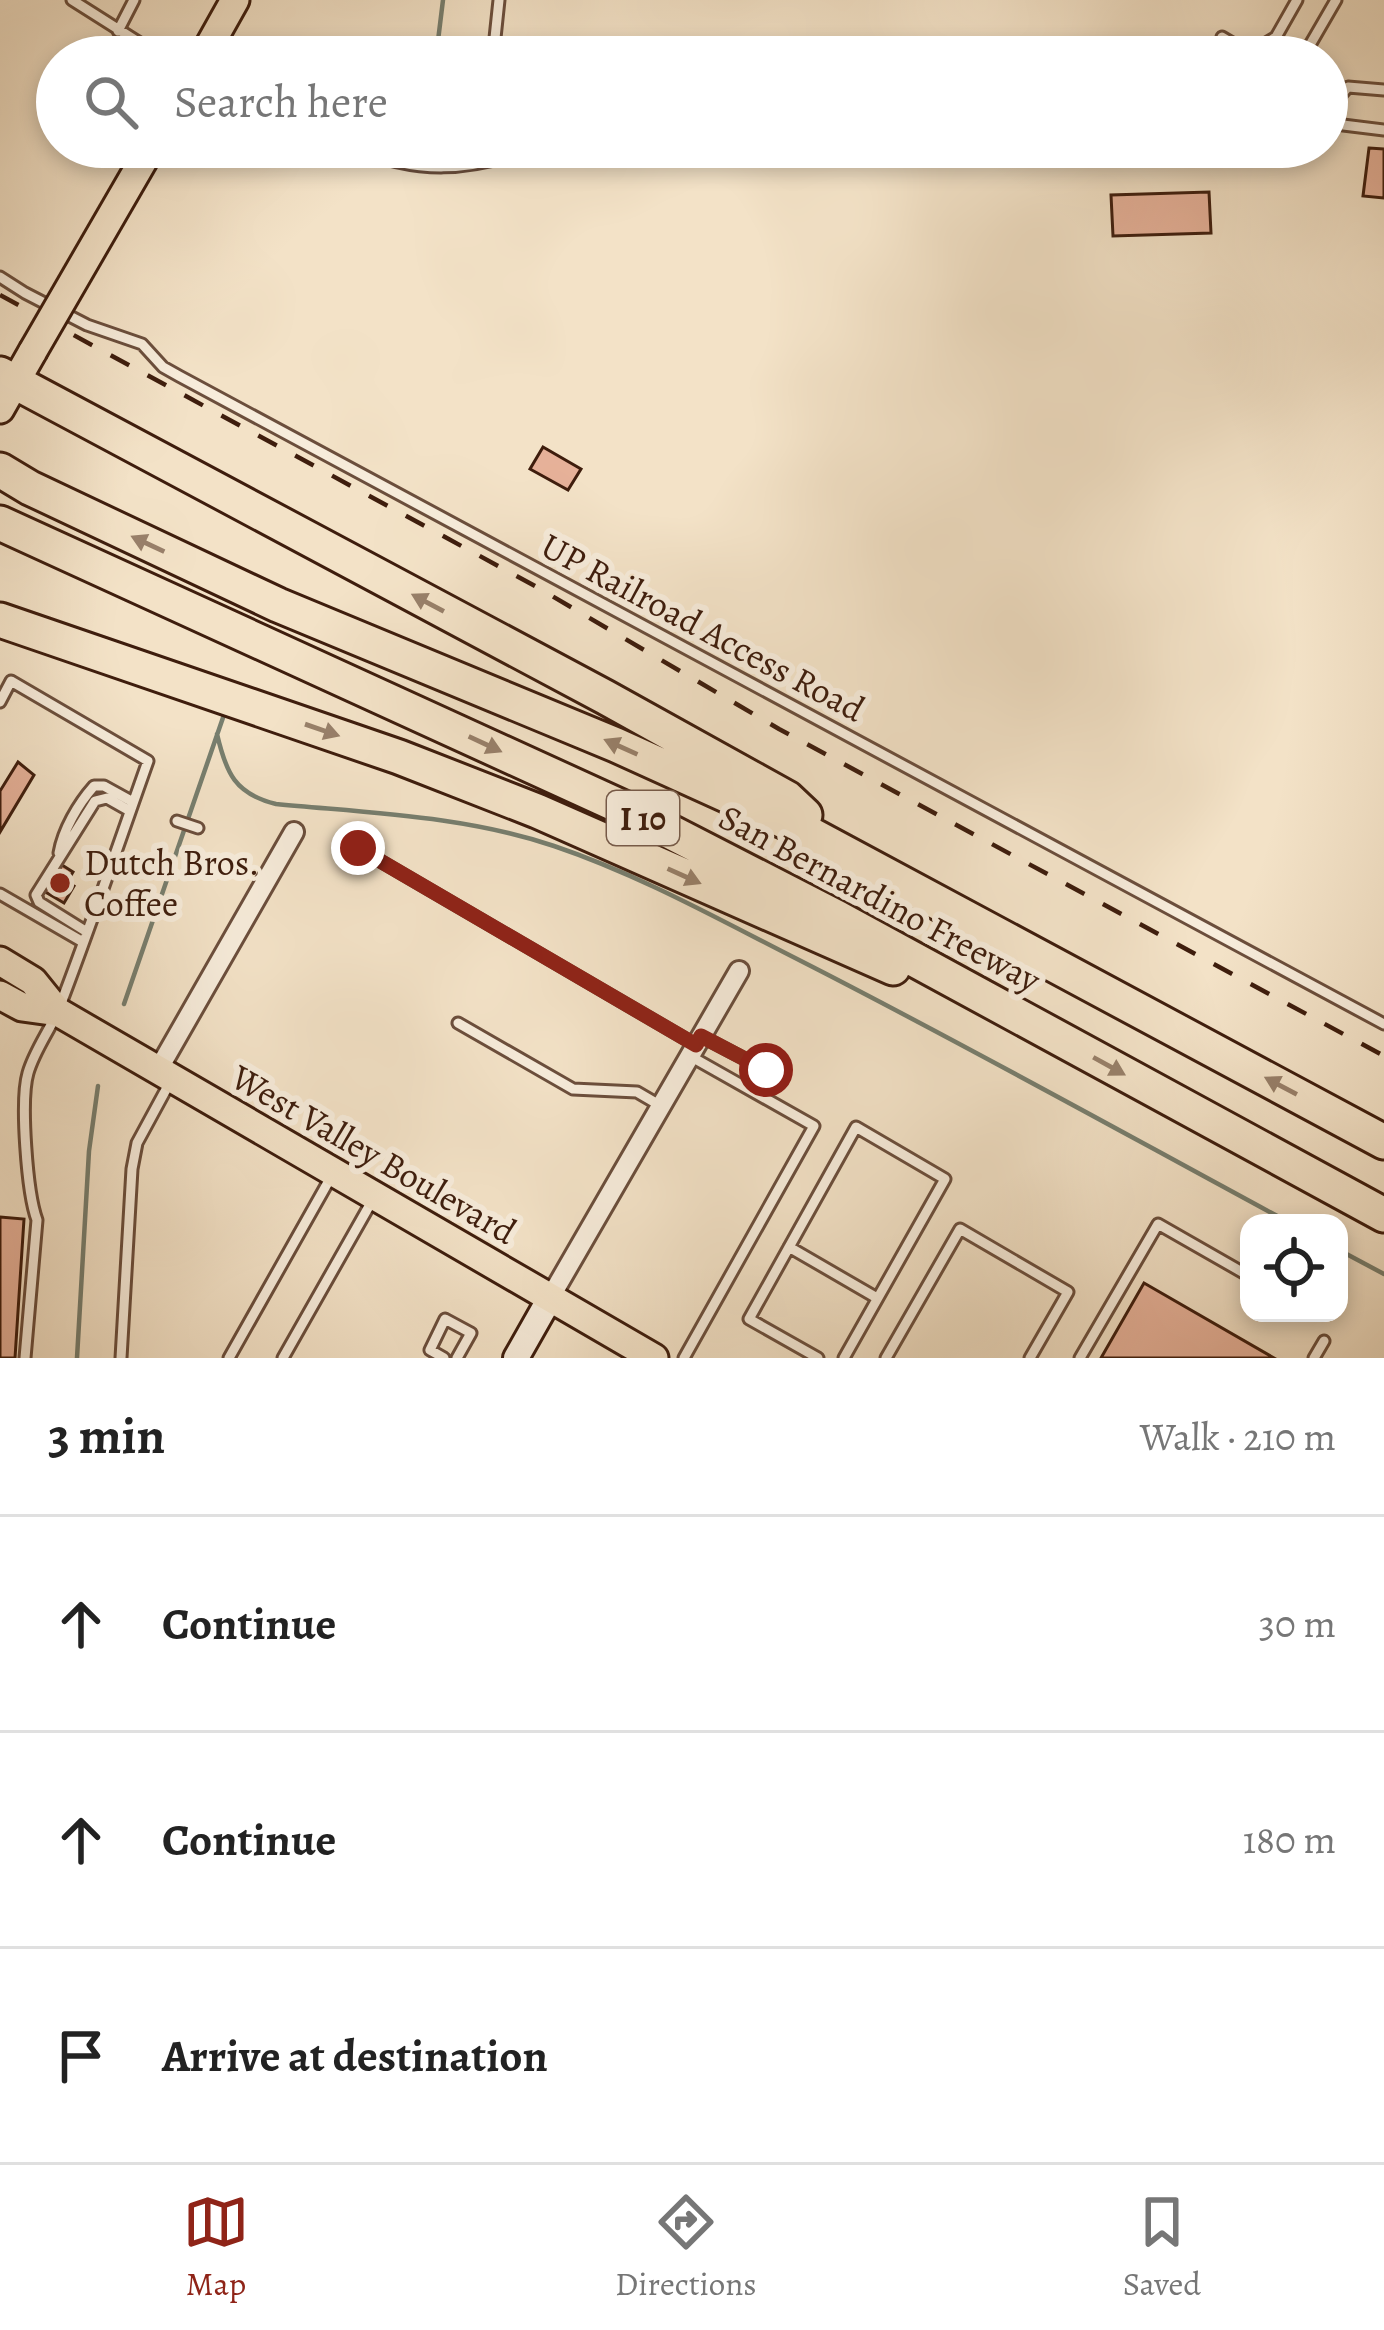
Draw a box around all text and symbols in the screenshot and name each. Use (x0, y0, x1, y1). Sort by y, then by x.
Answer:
search box (36, 36, 1348, 168)
icon: search (78, 69, 144, 135)
text: Search here (174, 71, 388, 133)
street label: UP Railroad Access Road (532, 521, 874, 733)
one-way arrow (130, 534, 165, 554)
one-way arrow (410, 593, 445, 614)
one-way arrow (305, 722, 341, 740)
one-way arrow (468, 734, 503, 754)
one-way arrow (603, 737, 638, 757)
road number: I 10 (607, 791, 679, 845)
street label: San Bernardino Freeway (711, 792, 1050, 1004)
route end (331, 821, 385, 875)
place label: Dutch Bros. Coffee (84, 838, 260, 928)
one-way arrow (666, 867, 701, 887)
marker: Dutch Bros. Coffee (47, 870, 73, 896)
route start (739, 1043, 793, 1097)
street label: West Valley Boulevard (222, 1052, 526, 1256)
one-way arrow (1092, 1055, 1127, 1076)
one-way arrow (1264, 1076, 1299, 1097)
map controls (1240, 1214, 1348, 1322)
button: locate (1240, 1214, 1348, 1322)
text: 3 min (48, 1401, 165, 1471)
text: Walk · 210 m (1140, 1410, 1336, 1463)
icon: ahead (48, 1591, 114, 1657)
text: Continue (162, 1593, 336, 1655)
text: 30 m (1259, 1597, 1336, 1650)
icon: ahead (48, 1807, 114, 1873)
text: Continue (162, 1809, 336, 1871)
text: 180 m (1243, 1813, 1336, 1866)
icon: arrive (48, 2023, 114, 2089)
text: Arrive at destination (162, 2025, 548, 2087)
tab: Map (183, 2189, 249, 2306)
tab: Directions (615, 2189, 757, 2306)
tab: Saved (1123, 2189, 1201, 2306)

